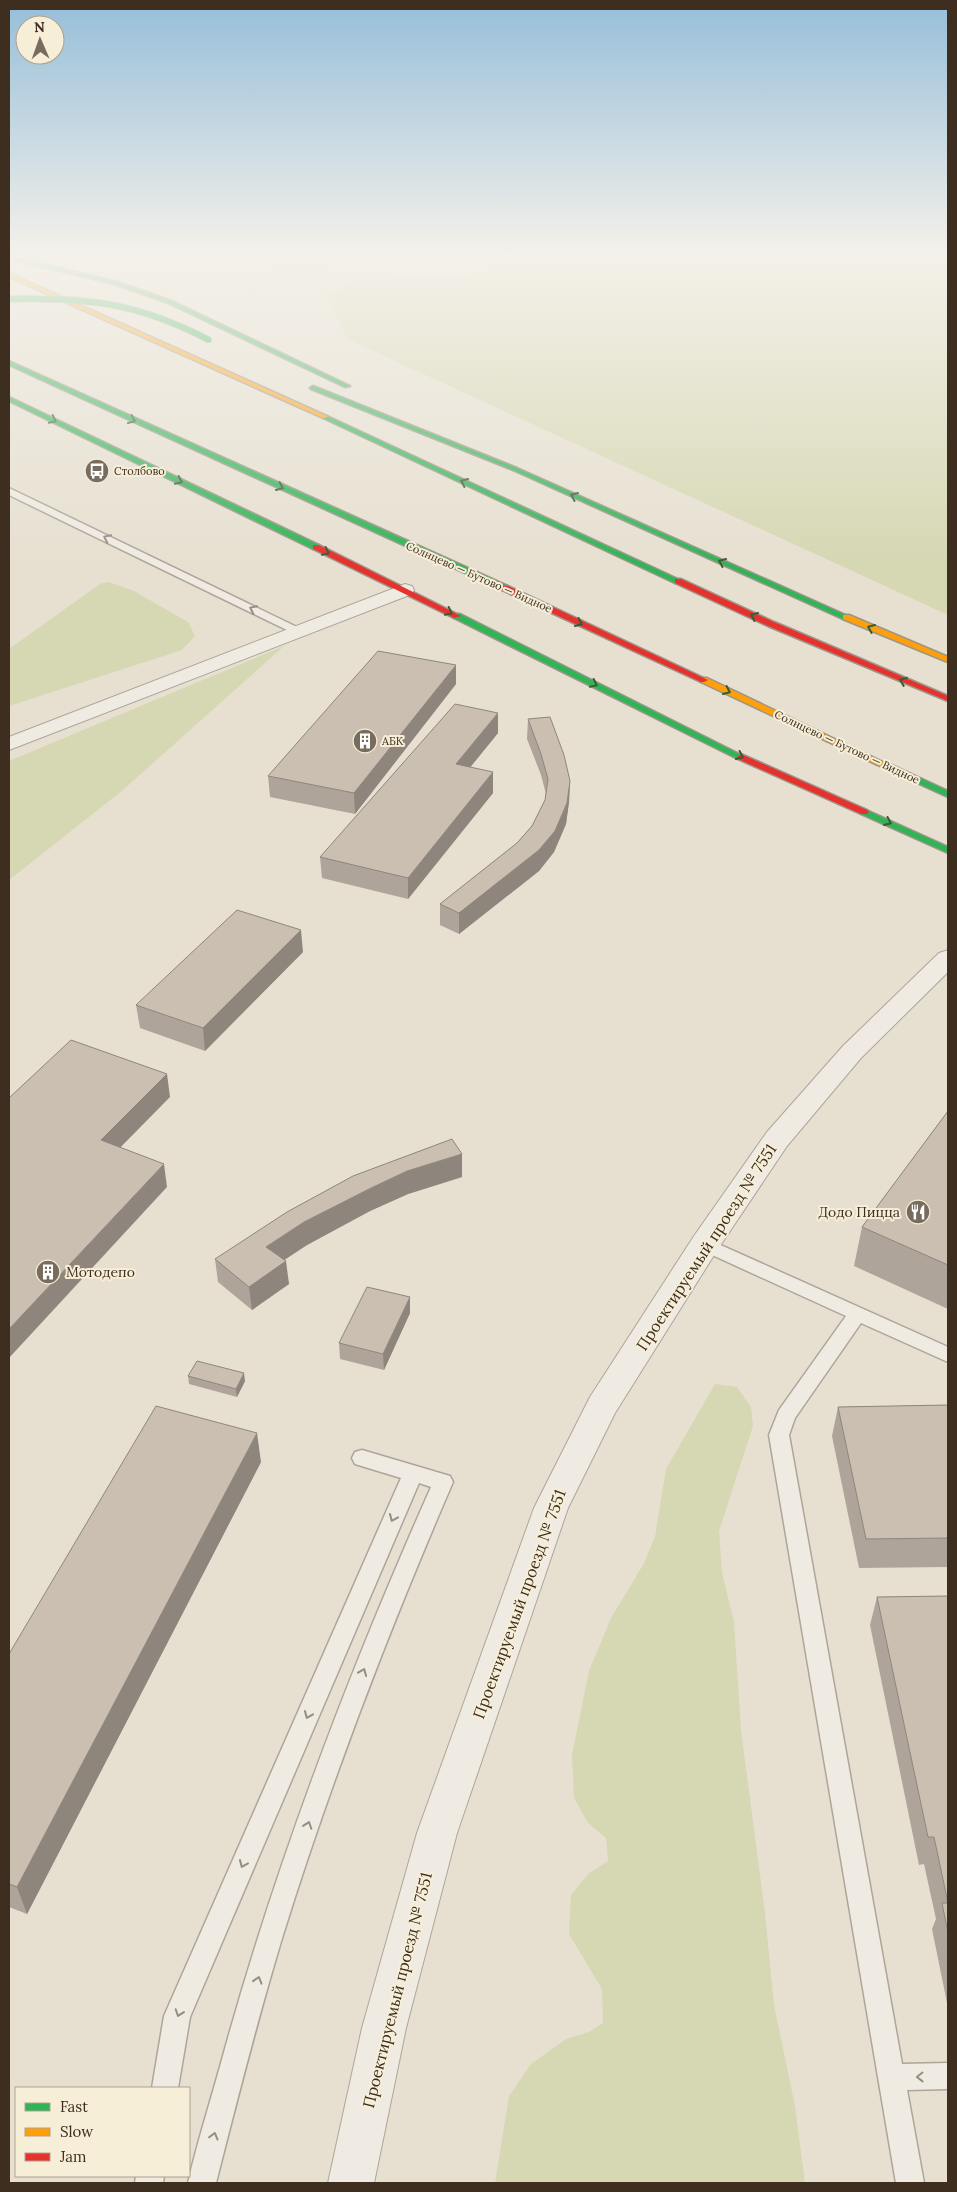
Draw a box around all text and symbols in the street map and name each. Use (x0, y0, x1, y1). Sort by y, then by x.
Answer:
north arrow (15, 15, 65, 65)
text: N (34, 18, 45, 36)
one-way arrow (48, 414, 57, 424)
one-way arrow (127, 414, 136, 424)
bus stop icon: Столбово (84, 458, 110, 484)
place label: Столбово (114, 464, 165, 478)
one-way arrow (174, 475, 183, 485)
one-way arrow (460, 478, 469, 488)
one-way arrow (275, 481, 284, 492)
one-way arrow (570, 491, 579, 502)
one-way arrow (103, 535, 112, 545)
street label: Солнцево — Бутово — Видное (404, 538, 554, 616)
one-way arrow (320, 545, 329, 555)
one-way arrow (718, 558, 727, 569)
one-way arrow (249, 605, 258, 615)
one-way arrow (443, 605, 452, 615)
one-way arrow (750, 612, 759, 623)
one-way arrow (574, 616, 583, 627)
one-way arrow (867, 624, 876, 635)
one-way arrow (899, 676, 908, 687)
one-way arrow (589, 678, 598, 688)
one-way arrow (722, 684, 731, 695)
street label: Солнцево — Бутово — Видное (772, 707, 922, 787)
building icon: АБК (352, 728, 378, 754)
place label: АБК (381, 734, 404, 748)
one-way arrow (735, 749, 744, 760)
one-way arrow (883, 816, 892, 827)
street label: Проектируемый проезд № 7551 (632, 1140, 780, 1354)
restaurant icon: Додо Пицца (905, 1199, 931, 1225)
place label: Додо Пицца (818, 1203, 900, 1221)
building icon: Мотодепо (35, 1259, 61, 1285)
place label: Мотодепо (66, 1263, 135, 1281)
street label: Проектируемый проезд № 7551 (468, 1487, 570, 1721)
one-way arrow (389, 1513, 400, 1522)
one-way arrow (357, 1668, 368, 1677)
one-way arrow (303, 1710, 314, 1719)
one-way arrow (302, 1821, 312, 1830)
one-way arrow (238, 1859, 249, 1868)
street label: Проектируемый проезд № 7551 (358, 1870, 436, 2110)
one-way arrow (253, 1976, 263, 1984)
one-way arrow (175, 2009, 185, 2017)
one-way arrow (916, 2071, 924, 2082)
legend (15, 2087, 190, 2177)
text: Fast (60, 2097, 88, 2116)
text: Slow (60, 2122, 93, 2141)
one-way arrow (209, 2133, 219, 2141)
text: Jam (59, 2147, 87, 2166)

